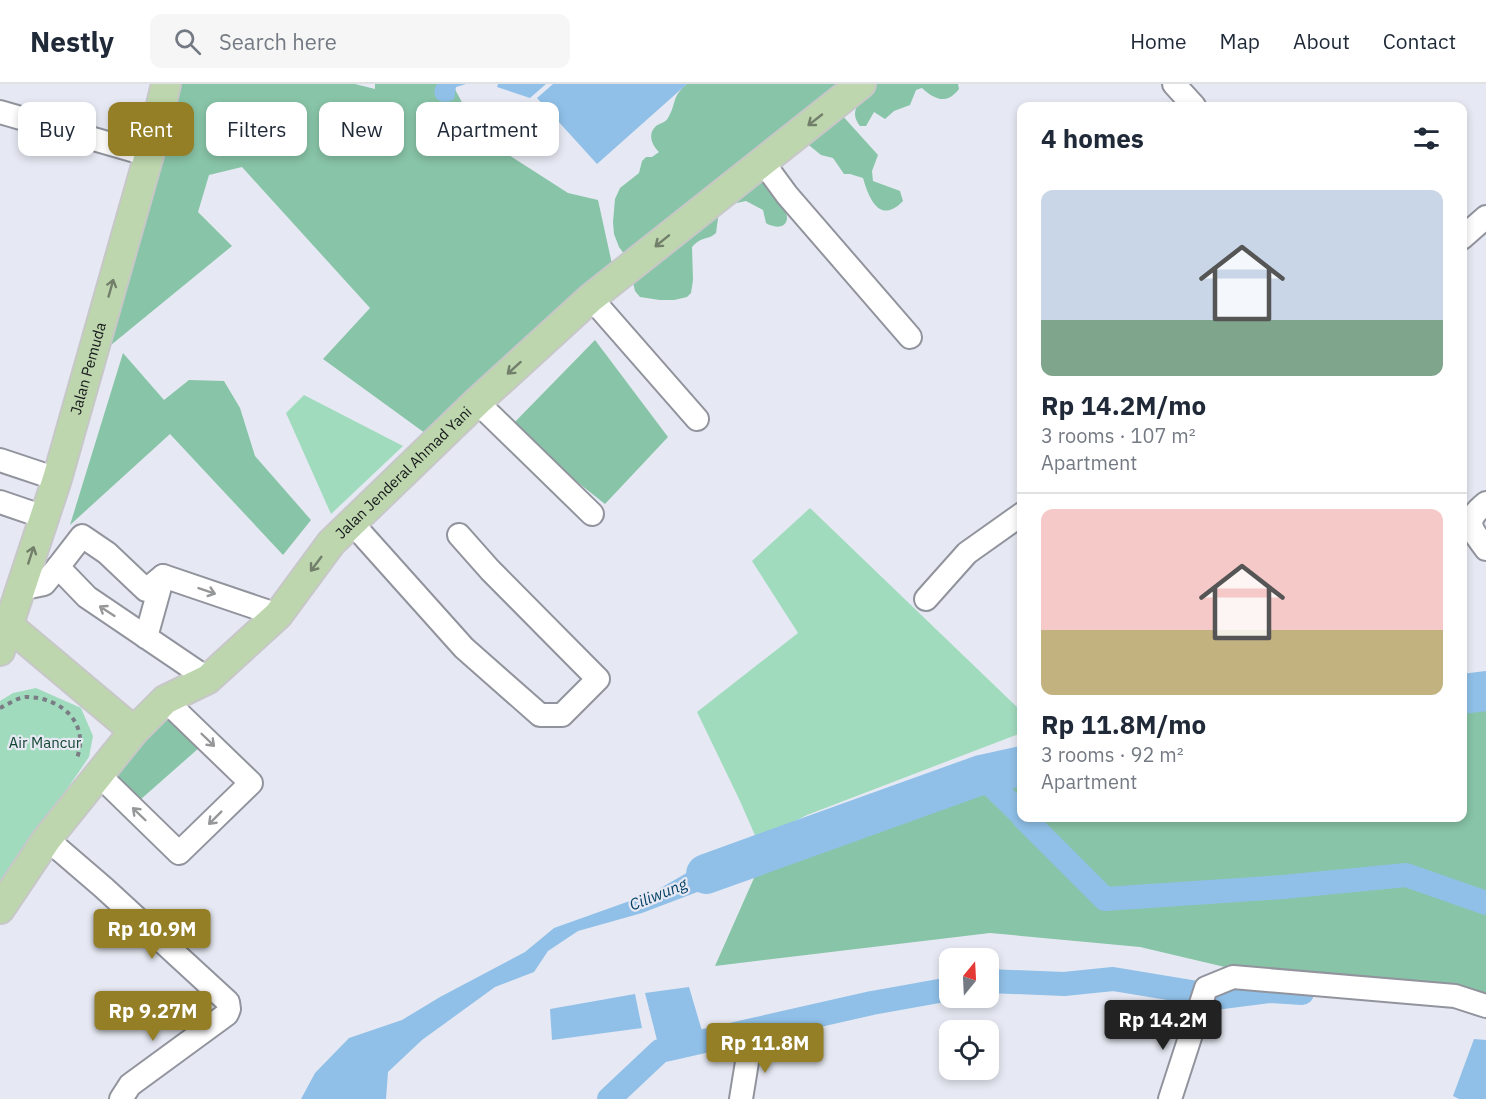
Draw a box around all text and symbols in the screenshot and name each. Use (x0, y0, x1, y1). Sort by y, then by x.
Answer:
search box (150, 14, 570, 68)
text: Nestly (30, 23, 114, 60)
icon: search (171, 25, 204, 58)
text: Search here (219, 27, 337, 56)
text: Home (1130, 27, 1187, 55)
text: Map (1220, 27, 1260, 55)
text: About (1293, 27, 1350, 55)
text: Contact (1383, 27, 1456, 55)
chip: Buy (18, 102, 96, 156)
chip: Rent (108, 102, 194, 156)
chip: Filters (206, 102, 307, 156)
chip: New (319, 102, 404, 156)
chip: Apartment (416, 102, 559, 156)
one-way arrow (807, 113, 823, 126)
text: 4 homes (1041, 121, 1144, 155)
icon: filters (1410, 122, 1443, 155)
icon: home (1188, 229, 1296, 337)
one-way arrow (655, 234, 670, 248)
one-way arrow (106, 279, 117, 298)
street label: Jalan Pemuda (66, 320, 110, 417)
one-way arrow (507, 361, 522, 375)
text: Rp 14.2M/mo (1041, 388, 1206, 422)
street label: Jalan Jenderal Ahmad Yani (331, 402, 476, 543)
text: 3 rooms · 107 m² (1041, 422, 1196, 449)
text: Apartment (1041, 449, 1137, 476)
one-way arrow (26, 546, 37, 565)
icon: home (1188, 548, 1296, 656)
one-way arrow (310, 556, 323, 572)
one-way arrow (197, 586, 216, 597)
one-way arrow (99, 605, 116, 617)
text: Rp 11.8M/mo (1041, 707, 1206, 741)
park label: Air Mancur (9, 733, 82, 752)
one-way arrow (200, 733, 215, 748)
text: 3 rooms · 92 m² (1041, 741, 1184, 768)
text: Apartment (1041, 768, 1137, 795)
one-way arrow (132, 807, 147, 822)
one-way arrow (207, 811, 222, 825)
water label: Ciliwung (626, 873, 691, 915)
pin: Rp 10.9M (90, 909, 214, 960)
text: Rp 10.9M (108, 915, 196, 942)
north arrow (939, 948, 999, 1008)
map controls (939, 948, 999, 1080)
pin: Rp 9.27M (91, 991, 215, 1042)
text: Rp 9.27M (109, 997, 197, 1024)
pin: Rp 14.2M (1101, 1000, 1225, 1051)
text: Rp 14.2M (1119, 1006, 1207, 1033)
button: locate (939, 1020, 999, 1080)
pin: Rp 11.8M (703, 1023, 827, 1074)
text: Rp 11.8M (721, 1029, 809, 1056)

